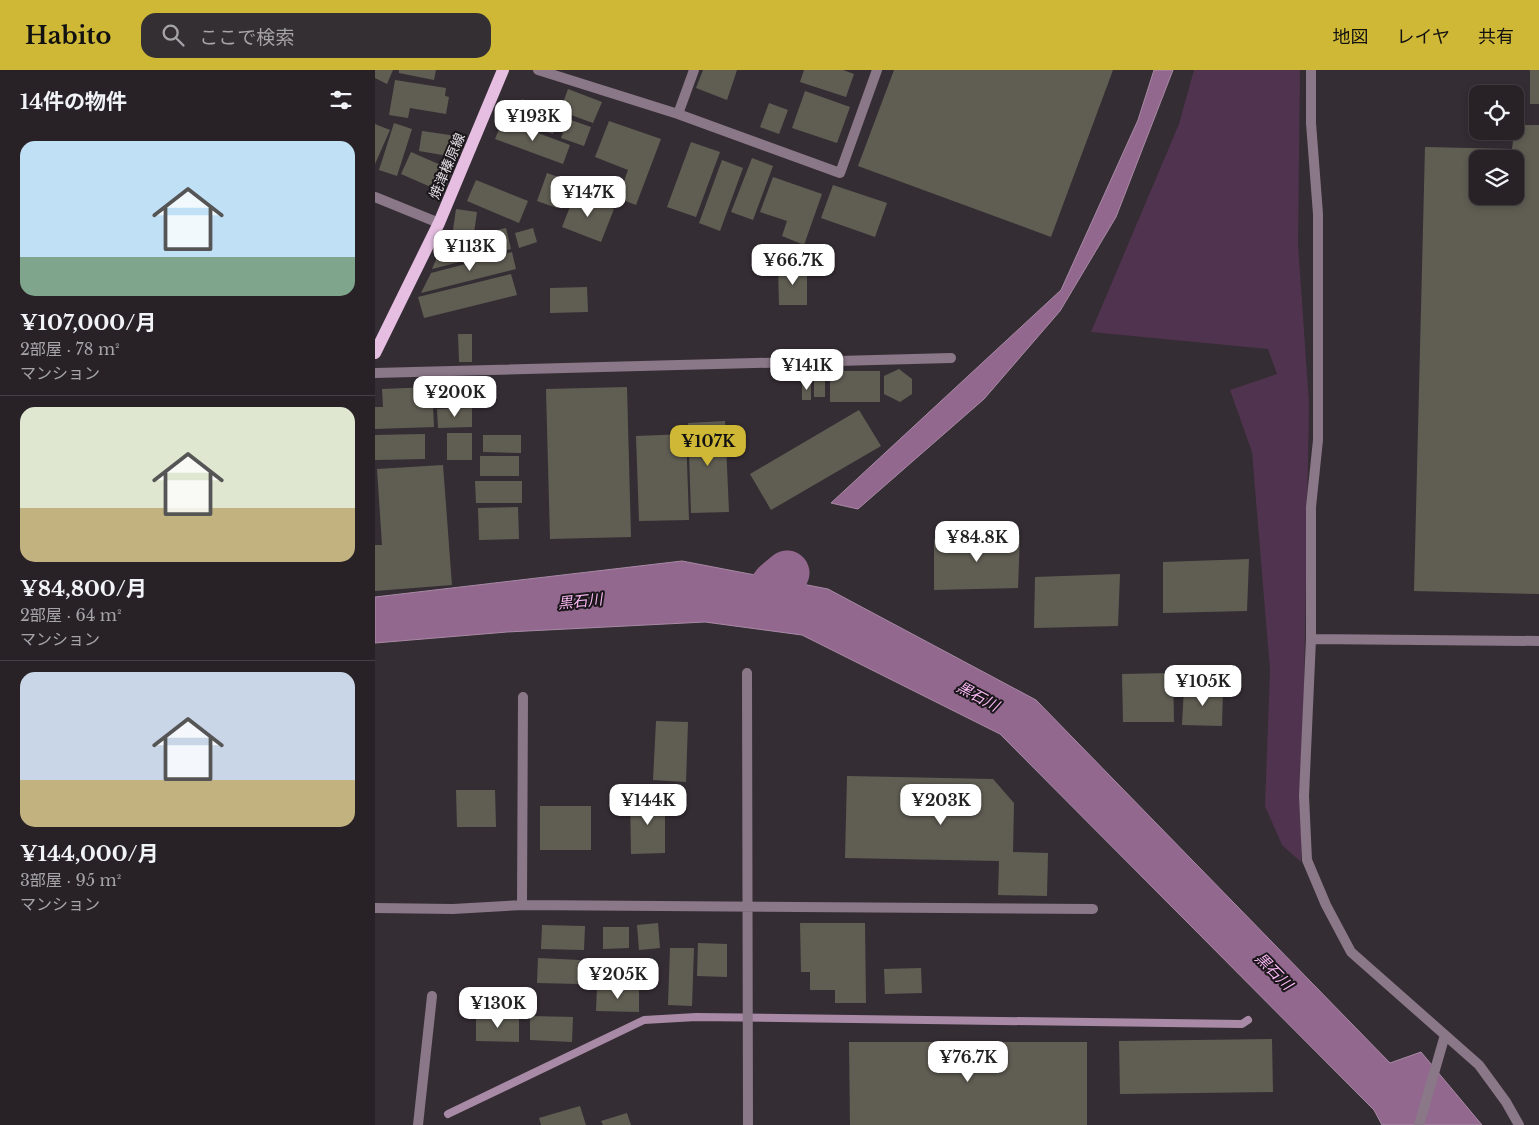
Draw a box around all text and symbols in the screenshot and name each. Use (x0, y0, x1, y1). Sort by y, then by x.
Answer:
search box (141, 13, 491, 58)
text: Habito (25, 21, 111, 50)
icon: search (159, 21, 187, 49)
text: ここで検索 (199, 26, 294, 49)
text: 地図 (1333, 26, 1369, 48)
text: レイヤ (1397, 26, 1450, 48)
text: 共有 (1478, 26, 1514, 48)
map controls (1469, 85, 1524, 205)
button: locate (1469, 85, 1524, 140)
icon: filters (327, 86, 355, 114)
text: 14件の物件 (20, 89, 127, 115)
pin: ¥193K (498, 100, 568, 142)
text: ¥193K (506, 106, 560, 126)
street label: 焼津榛原線 (425, 130, 469, 202)
button: layers (1469, 150, 1524, 205)
icon: home (143, 174, 233, 264)
pin: ¥147K (553, 176, 623, 218)
text: ¥147K (562, 182, 614, 202)
pin: ¥113K (435, 230, 505, 272)
text: ¥113K (445, 236, 495, 256)
pin: ¥66.7K (752, 244, 834, 286)
text: ¥66.7K (763, 250, 823, 270)
text: ¥107,000/月 (20, 310, 156, 336)
text: 2部屋 · 78 m² (20, 339, 120, 359)
pin: ¥141K (772, 348, 842, 391)
text: ¥141K (781, 355, 833, 375)
text: マンション (20, 363, 100, 383)
pin: ¥200K (420, 376, 490, 418)
text: ¥200K (424, 382, 486, 402)
pin: ¥107K (673, 424, 743, 467)
text: ¥107K (681, 431, 735, 451)
icon: home (143, 439, 233, 529)
pin: ¥84.8K (936, 520, 1018, 563)
text: ¥84.8K (946, 527, 1008, 547)
text: ¥84,800/月 (20, 576, 147, 602)
water label: 黒石川 (557, 589, 605, 613)
text: 2部屋 · 64 m² (20, 605, 122, 625)
text: マンション (20, 629, 100, 649)
pin: ¥105K (1168, 664, 1238, 707)
text: ¥105K (1175, 671, 1231, 691)
water label: 黒石川 (954, 677, 1004, 716)
icon: home (143, 704, 233, 794)
pin: ¥144K (613, 784, 683, 826)
pin: ¥203K (906, 784, 976, 826)
text: ¥144K (621, 790, 676, 810)
text: ¥203K (911, 790, 971, 810)
text: ¥144,000/月 (20, 841, 159, 867)
text: 3部屋 · 95 m² (20, 870, 121, 890)
text: マンション (20, 894, 100, 914)
water label: 黒石川 (1251, 948, 1298, 995)
pin: ¥205K (583, 958, 653, 1000)
text: ¥205K (589, 964, 647, 984)
pin: ¥130K (463, 986, 533, 1029)
text: ¥130K (470, 993, 526, 1013)
pin: ¥76.7K (927, 1040, 1009, 1083)
text: ¥76.7K (939, 1047, 997, 1067)

